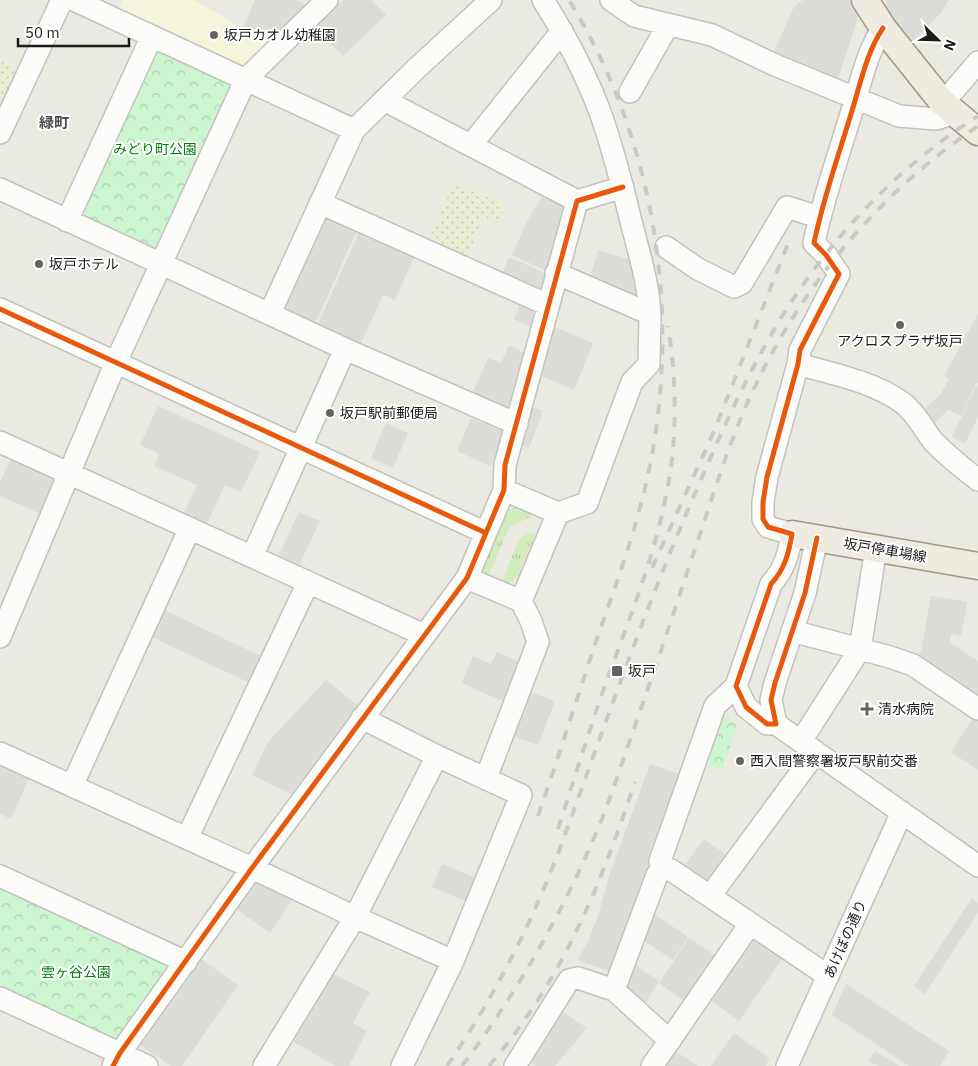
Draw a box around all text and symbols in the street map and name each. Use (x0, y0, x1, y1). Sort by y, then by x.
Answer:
scale bar (18, 15, 129, 47)
north arrow (913, 15, 963, 65)
text: 50 m (25, 23, 60, 42)
place label: 坂戸カオル幼稚園 (224, 26, 336, 44)
marker: 坂戸カオル幼稚園 (208, 29, 220, 41)
text: N (940, 37, 960, 53)
district label: 緑町 (39, 113, 69, 132)
park label: みどり町公園 (113, 140, 197, 158)
place label: 坂戸ホテル (49, 255, 119, 273)
marker: 坂戸ホテル (33, 258, 45, 270)
marker: アクロスプラザ坂戸 (894, 319, 906, 331)
place label: アクロスプラザ坂戸 (837, 332, 963, 350)
place label: 坂戸駅前郵便局 (340, 404, 438, 422)
marker: 坂戸駅前郵便局 (324, 407, 336, 419)
street label: 坂戸停車場線 (842, 534, 928, 566)
place label: 坂戸 (628, 662, 656, 680)
marker: 坂戸 (610, 664, 624, 678)
place label: 清水病院 (878, 700, 934, 718)
marker: 清水病院 (860, 702, 874, 716)
place label: 西入間警察署坂戸駅前交番 (750, 752, 918, 770)
marker: 西入間警察署坂戸駅前交番 (734, 755, 746, 767)
street label: あけぼの通り (820, 897, 870, 981)
park label: 雲ヶ谷公園 (41, 963, 111, 981)

